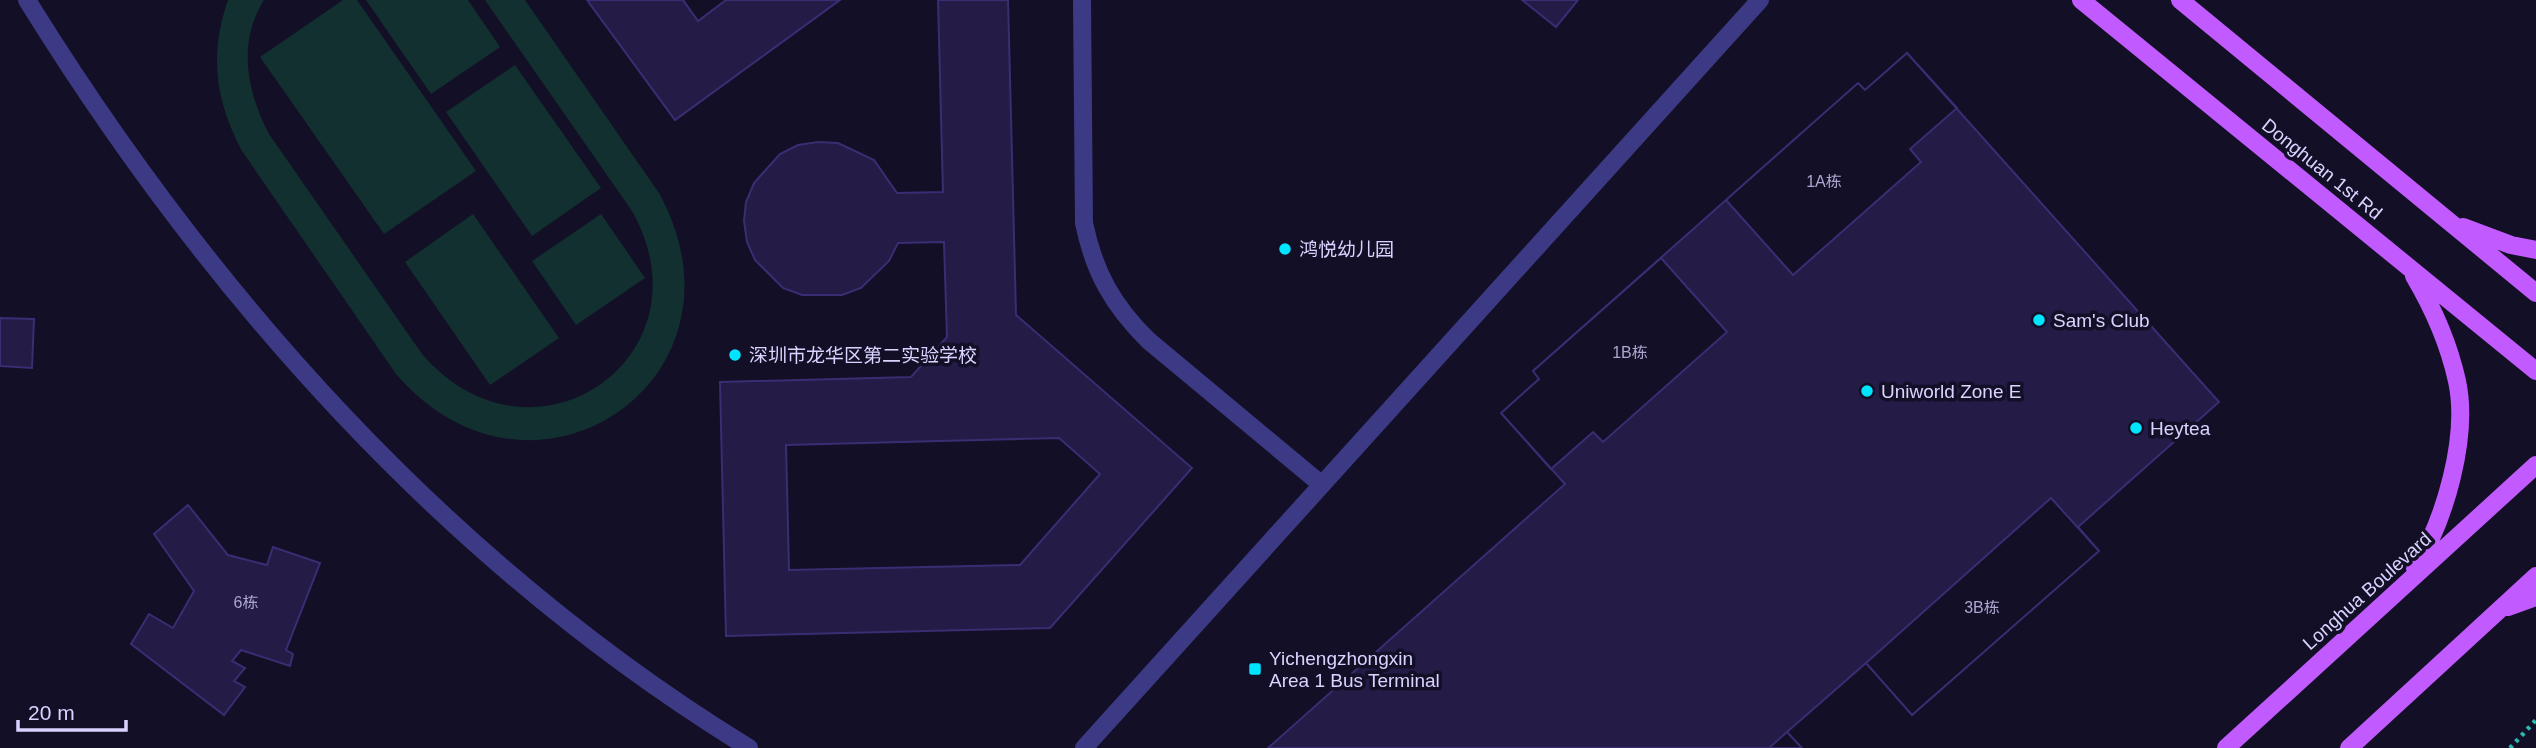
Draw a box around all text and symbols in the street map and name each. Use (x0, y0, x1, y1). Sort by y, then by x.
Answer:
street label: Donghuan 1st Rd (2258, 114, 2386, 224)
house number: 1A栋 (1806, 173, 1842, 190)
place label: 鸿悦幼儿园 (1299, 239, 1394, 260)
marker: 鸿悦幼儿园 (1277, 241, 1293, 257)
place label: Sam's Club (2053, 310, 2150, 331)
marker: Sam's Club (2031, 312, 2047, 328)
house number: 1B栋 (1612, 344, 1648, 361)
place label: 深圳市龙华区第二实验学校 (749, 345, 977, 366)
marker: 深圳市龙华区第二实验学校 (727, 347, 743, 363)
place label: Uniworld Zone E (1881, 381, 2021, 402)
marker: Uniworld Zone E (1859, 383, 1875, 399)
place label: Heytea (2150, 418, 2211, 439)
marker: Heytea (2128, 420, 2144, 436)
street label: Longhua Boulevard (2299, 528, 2435, 654)
house number: 6栋 (234, 594, 258, 611)
house number: 3B栋 (1964, 599, 2000, 616)
place label: Yichengzhongxin Area 1 Bus Terminal (1269, 648, 1440, 691)
marker: Yichengzhongxin Area 1 Bus Terminal (1247, 661, 1263, 677)
scale bar (18, 688, 126, 732)
text: 20 m (28, 701, 75, 724)

